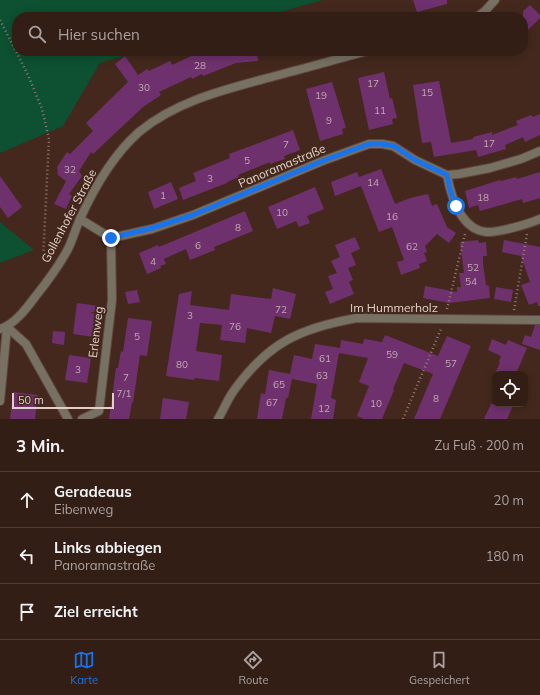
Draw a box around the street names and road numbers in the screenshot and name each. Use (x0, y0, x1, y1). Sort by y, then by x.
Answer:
street label: Panoramastraße (236, 140, 328, 191)
street label: Gollenhofer Straße (38, 166, 100, 265)
street label: Im Hummerholz (350, 300, 438, 315)
street label: Erlenweg (85, 305, 106, 359)

